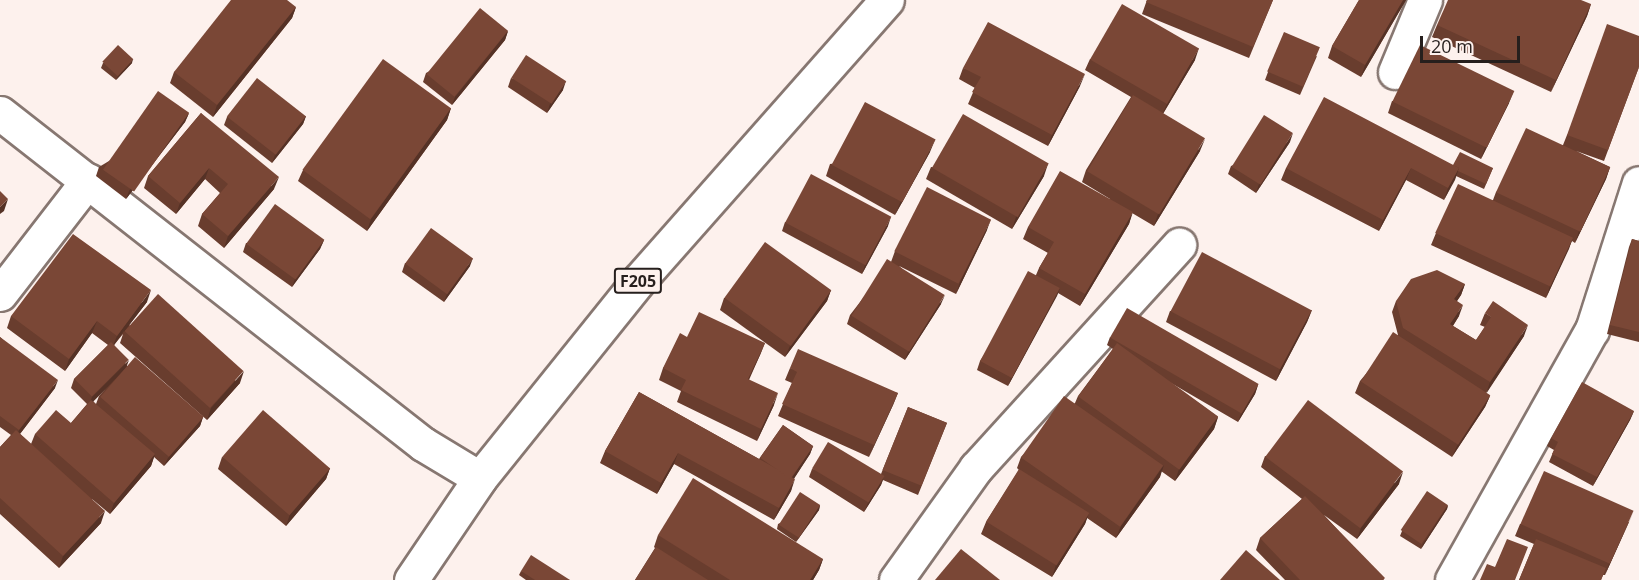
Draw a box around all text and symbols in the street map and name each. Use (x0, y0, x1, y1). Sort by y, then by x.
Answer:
scale bar (1423, 24, 1524, 62)
text: 20 m (1431, 34, 1473, 58)
road number: F205 (612, 268, 664, 294)

